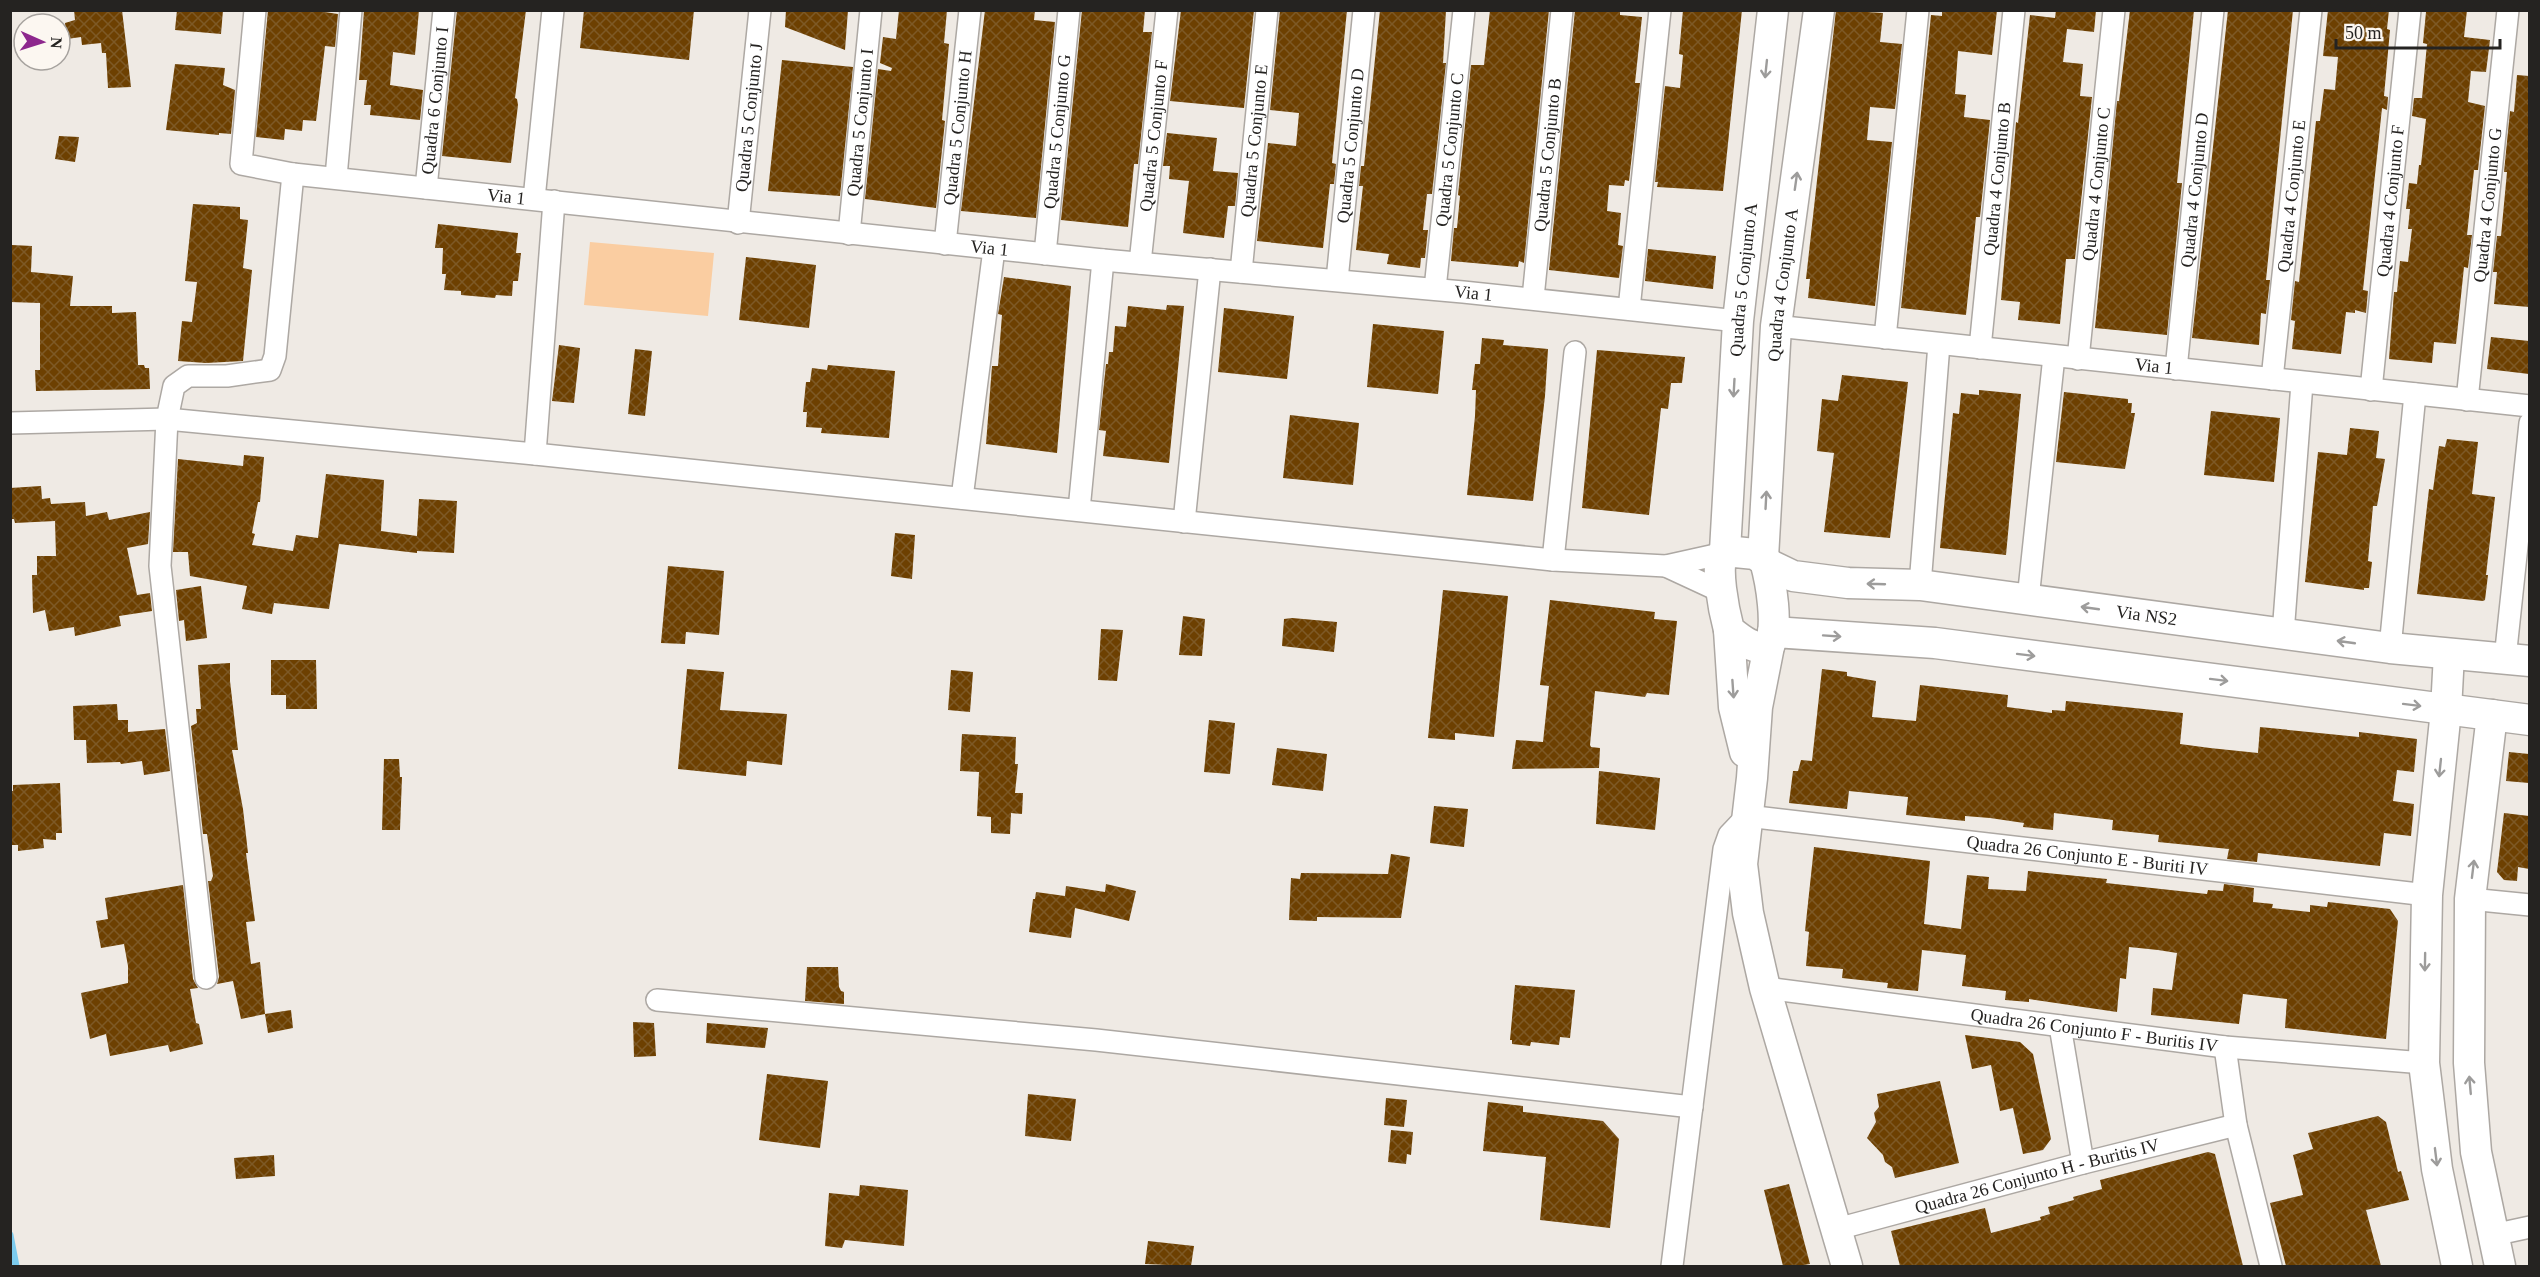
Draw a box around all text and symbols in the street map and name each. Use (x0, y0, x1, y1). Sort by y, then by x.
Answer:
north arrow (12, 12, 72, 72)
scale bar (2336, 12, 2500, 50)
text: 50 m (2345, 23, 2382, 43)
street label: Quadra 6 Conjunto I (417, 26, 452, 175)
text: N (48, 37, 65, 49)
street label: Quadra 5 Conjunto J (731, 42, 767, 193)
street label: Quadra 5 Conjunto I (843, 48, 877, 197)
street label: Quadra 5 Conjunto H (939, 49, 976, 206)
street label: Quadra 5 Conjunto G (1039, 53, 1075, 210)
one-way arrow (1761, 58, 1772, 78)
street label: Quadra 5 Conjunto F (1136, 59, 1172, 213)
street label: Quadra 5 Conjunto E (1237, 63, 1272, 218)
street label: Quadra 5 Conjunto D (1333, 67, 1368, 224)
street label: Quadra 5 Conjunto C (1432, 72, 1467, 228)
street label: Quadra 5 Conjunto B (1530, 77, 1565, 233)
street label: Quadra 4 Conjunto B (1979, 101, 2015, 257)
street label: Quadra 4 Conjunto C (2078, 106, 2114, 262)
street label: Quadra 4 Conjunto D (2177, 112, 2212, 268)
street label: Quadra 4 Conjunto E (2273, 119, 2309, 273)
street label: Quadra 4 Conjunto F (2373, 124, 2408, 278)
street label: Quadra 4 Conjunto G (2469, 127, 2506, 283)
one-way arrow (1791, 171, 1802, 191)
street label: Via 1 (486, 185, 526, 209)
street label: Quadra 5 Conjunto A (1726, 202, 1761, 357)
street label: Quadra 4 Conjunto A (1764, 207, 1802, 362)
street label: Via 1 (969, 236, 1010, 260)
street label: Via 1 (1453, 281, 1494, 305)
street label: Via 1 (2134, 354, 2174, 378)
one-way arrow (1729, 378, 1740, 397)
one-way arrow (1761, 491, 1772, 511)
one-way arrow (1866, 578, 1886, 589)
street label: Via NS2 (2115, 601, 2178, 629)
one-way arrow (2081, 602, 2101, 613)
one-way arrow (1821, 631, 1841, 642)
one-way arrow (2337, 637, 2356, 648)
one-way arrow (2015, 649, 2035, 660)
one-way arrow (2209, 675, 2228, 686)
one-way arrow (1728, 678, 1739, 698)
one-way arrow (2402, 700, 2422, 711)
one-way arrow (2434, 758, 2445, 778)
street label: Quadra 26 Conjunto E - Buriti IV (1966, 832, 2209, 880)
one-way arrow (2468, 860, 2479, 880)
one-way arrow (2420, 952, 2431, 972)
street label: Quadra 26 Conjunto F - Buritis IV (1969, 1004, 2219, 1056)
one-way arrow (2465, 1075, 2476, 1095)
street label: Quadra 26 Conjunto H - Buritis IV (1913, 1134, 2161, 1218)
one-way arrow (2430, 1146, 2441, 1166)

